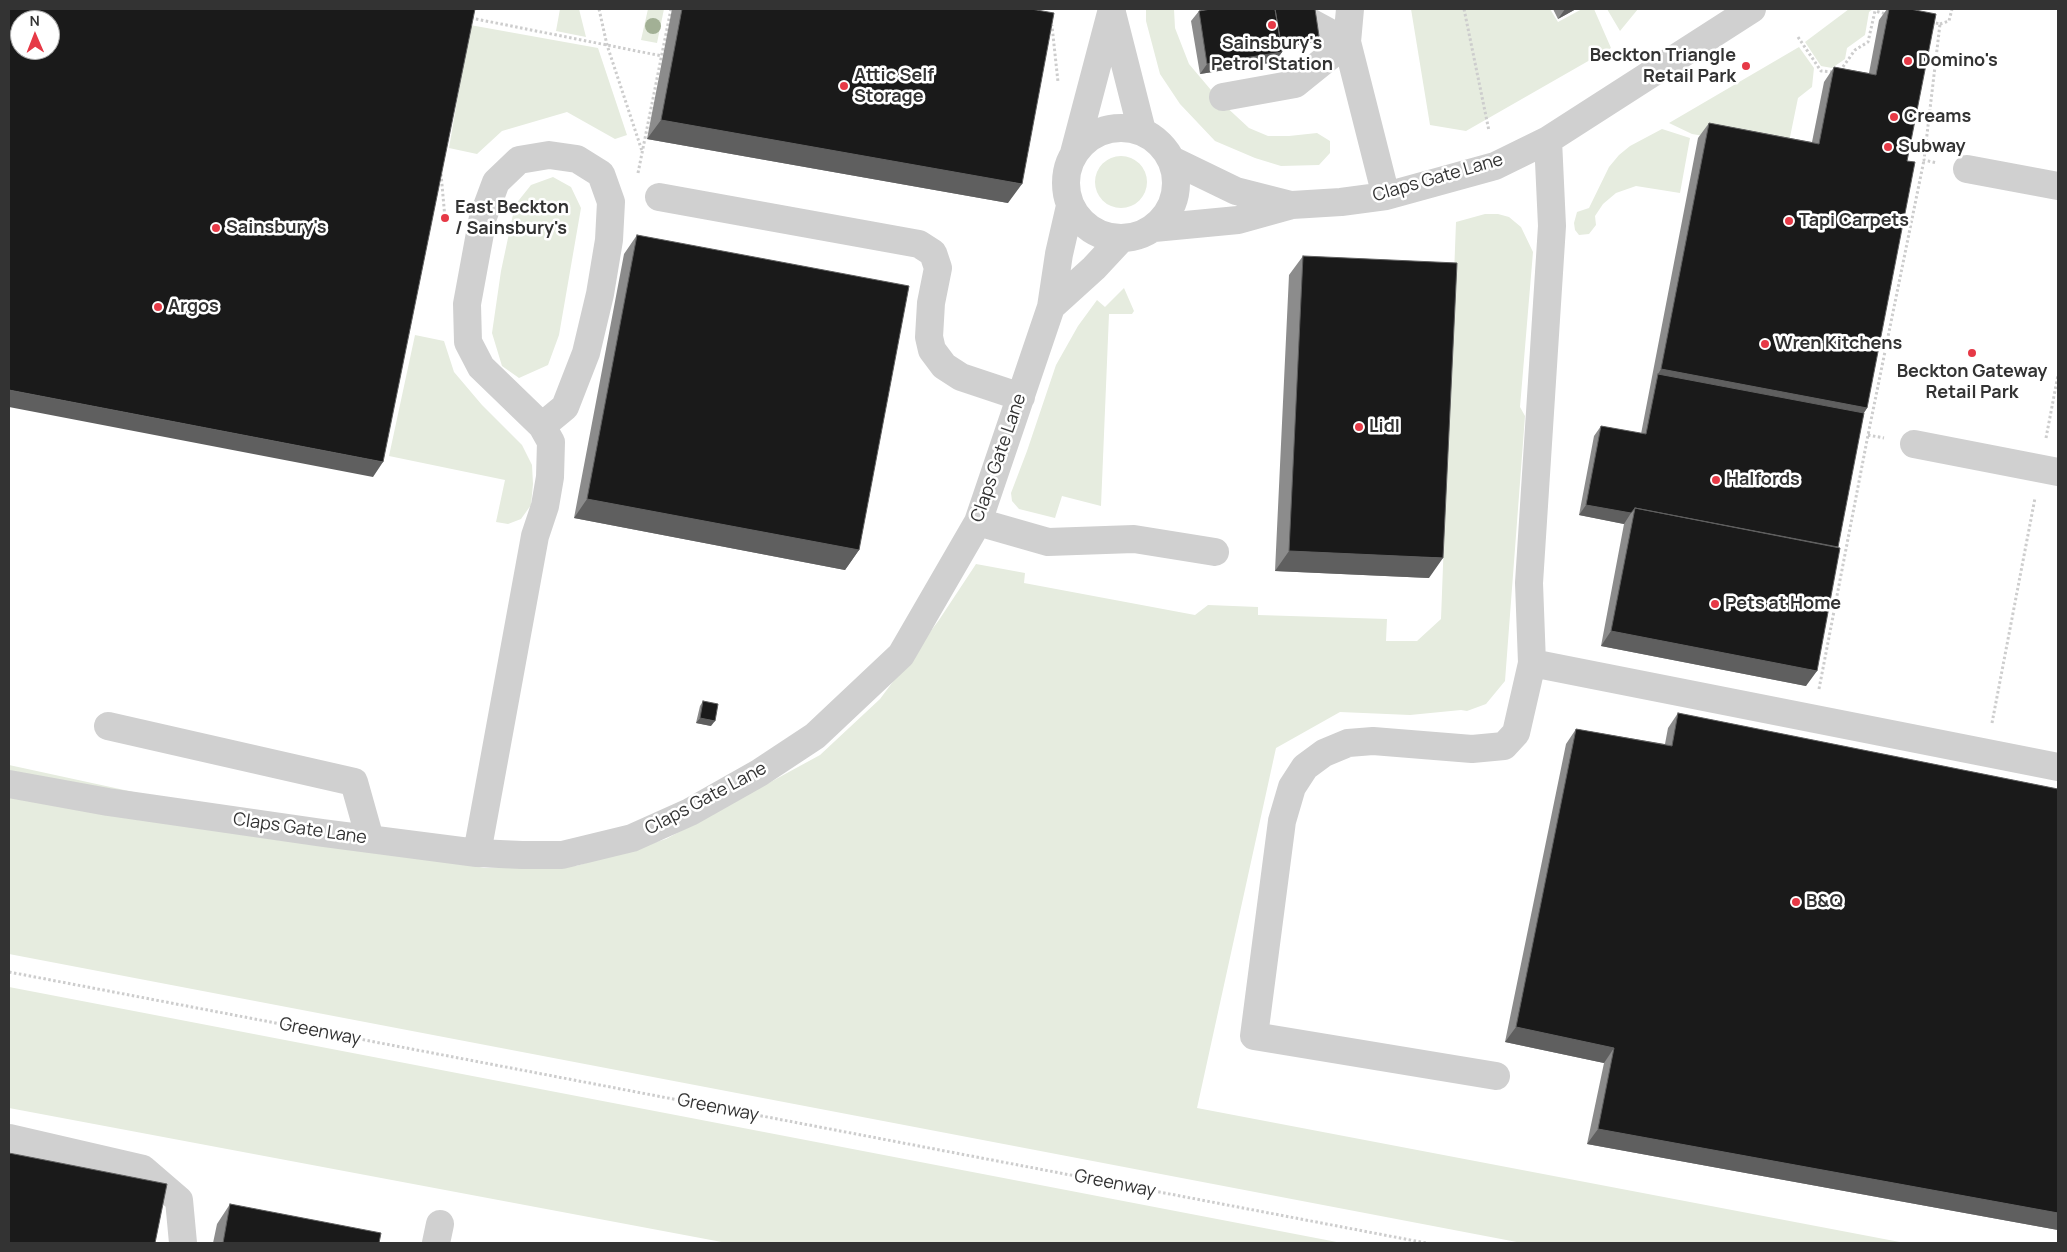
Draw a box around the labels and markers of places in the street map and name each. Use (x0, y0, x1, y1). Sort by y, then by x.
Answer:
marker: Sainsbury's Petrol Station (1266, 19, 1278, 31)
place label: Sainsbury's Petrol Station (1211, 33, 1333, 76)
place label: Beckton Triangle Retail Park (1590, 45, 1736, 88)
place label: Domino's (1918, 50, 1998, 72)
marker: Domino's (1902, 55, 1914, 67)
marker: Beckton Triangle Retail Park (1740, 60, 1752, 72)
place label: Attic Self Storage (854, 65, 934, 108)
marker: Attic Self Storage (838, 80, 850, 92)
place label: Creams (1904, 106, 1971, 128)
marker: Creams (1888, 111, 1900, 123)
place label: Subway (1898, 136, 1966, 158)
marker: Subway (1882, 141, 1894, 153)
place label: East Beckton / Sainsbury's (455, 197, 569, 240)
place label: Tapi Carpets (1799, 210, 1909, 232)
marker: East Beckton / Sainsbury's (439, 212, 451, 224)
marker: Tapi Carpets (1783, 215, 1795, 227)
place label: Sainsbury's (226, 217, 327, 239)
marker: Sainsbury's (210, 222, 222, 234)
place label: Argos (168, 296, 219, 318)
marker: Argos (152, 301, 164, 313)
place label: Wren Kitchens (1775, 333, 1902, 355)
marker: Wren Kitchens (1759, 338, 1771, 350)
marker: Beckton Gateway Retail Park (1966, 347, 1978, 359)
place label: Beckton Gateway Retail Park (1897, 361, 2047, 404)
place label: Lidl (1369, 416, 1400, 438)
marker: Lidl (1353, 421, 1365, 433)
place label: Halfords (1726, 469, 1800, 491)
marker: Halfords (1710, 474, 1722, 486)
place label: Pets at Home (1725, 593, 1841, 615)
marker: Pets at Home (1709, 598, 1721, 610)
place label: B&Q (1806, 891, 1843, 913)
marker: B&Q (1790, 896, 1802, 908)

